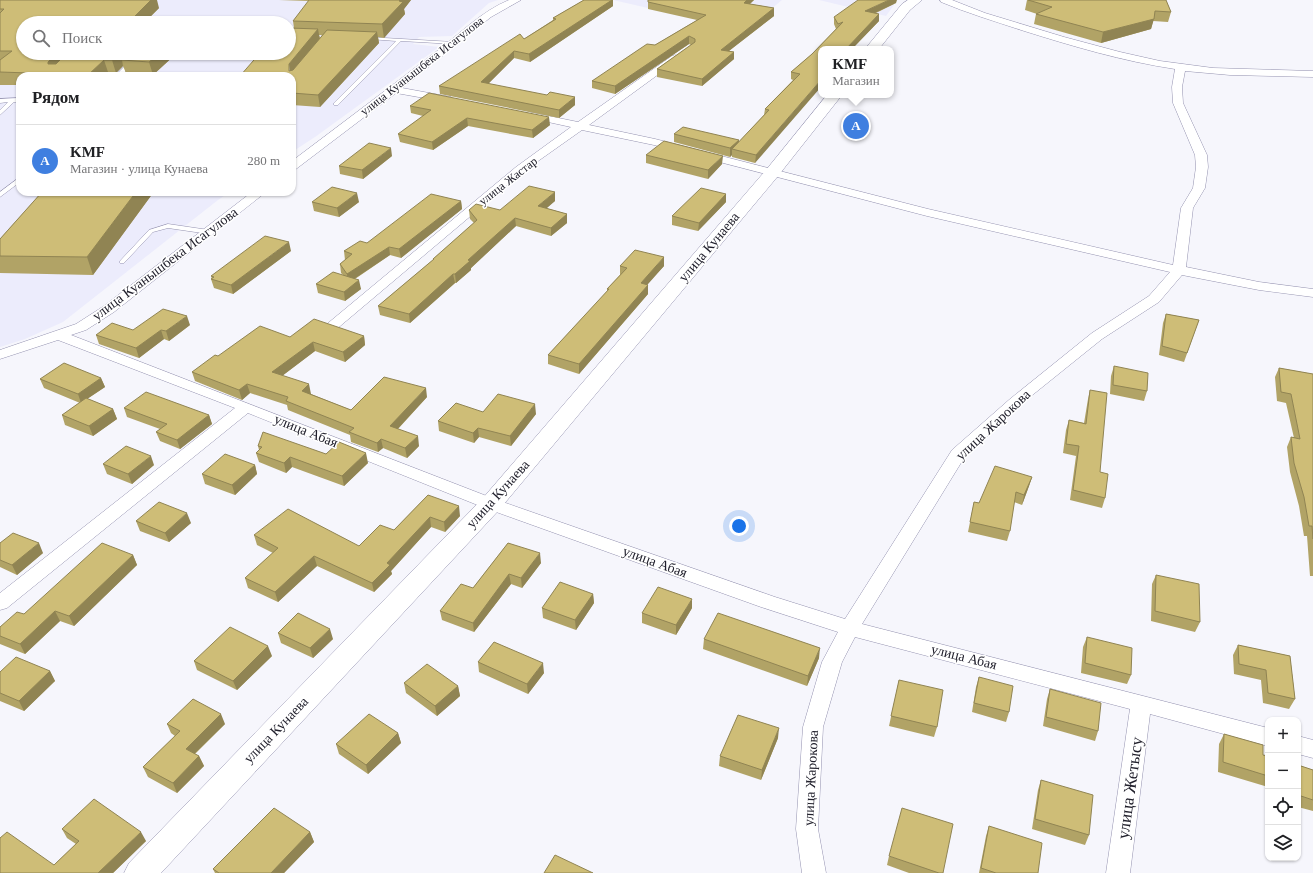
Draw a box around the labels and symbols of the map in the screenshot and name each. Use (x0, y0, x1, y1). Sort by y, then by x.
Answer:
street label: улица Куанышбека Исагулова (358, 13, 487, 118)
pin: A (843, 111, 869, 141)
street label: улица Жастар (476, 154, 540, 208)
street label: улица Куанышбека Исагулова (89, 204, 241, 324)
street label: улица Кунаева (676, 209, 743, 285)
street label: улица Жарокова (953, 386, 1034, 463)
street label: улица Абая (272, 411, 341, 451)
street label: улица Кунаева (464, 456, 533, 531)
your location (729, 516, 749, 536)
street label: улица Абая (621, 543, 690, 581)
street label: улица Абая (930, 642, 999, 673)
street label: улица Кунаева (241, 693, 312, 766)
street label: улица Жарокова (801, 729, 821, 826)
street label: улица Жетысу (1113, 735, 1147, 840)

